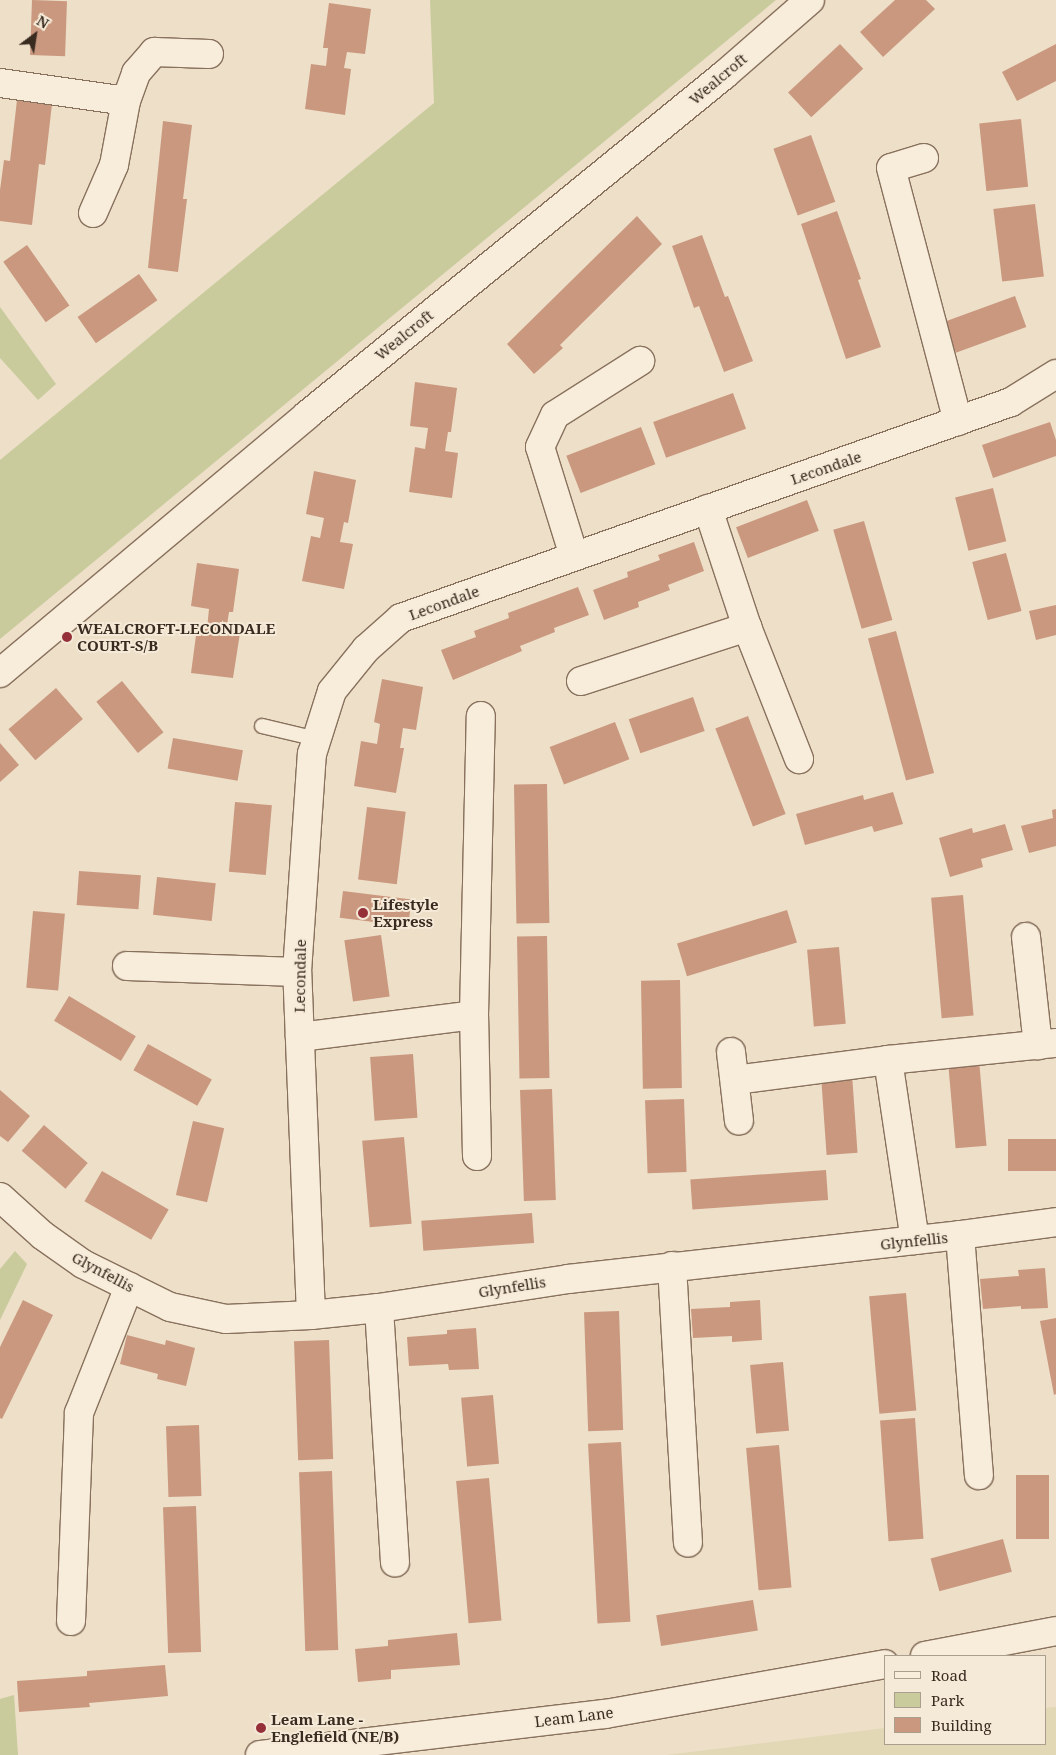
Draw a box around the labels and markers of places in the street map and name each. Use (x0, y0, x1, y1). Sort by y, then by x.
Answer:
place label: WEALCROFT-LECONDALE COURT-S/B (77, 619, 275, 654)
marker: WEALCROFT-LECONDALE COURT-S/B (61, 631, 73, 643)
place label: Lifestyle Express (373, 895, 439, 930)
marker: Lifestyle Express (357, 907, 369, 919)
place label: Leam Lane - Englefield (NE/B) (271, 1710, 399, 1745)
marker: Leam Lane - Englefield (NE/B) (255, 1722, 267, 1734)

